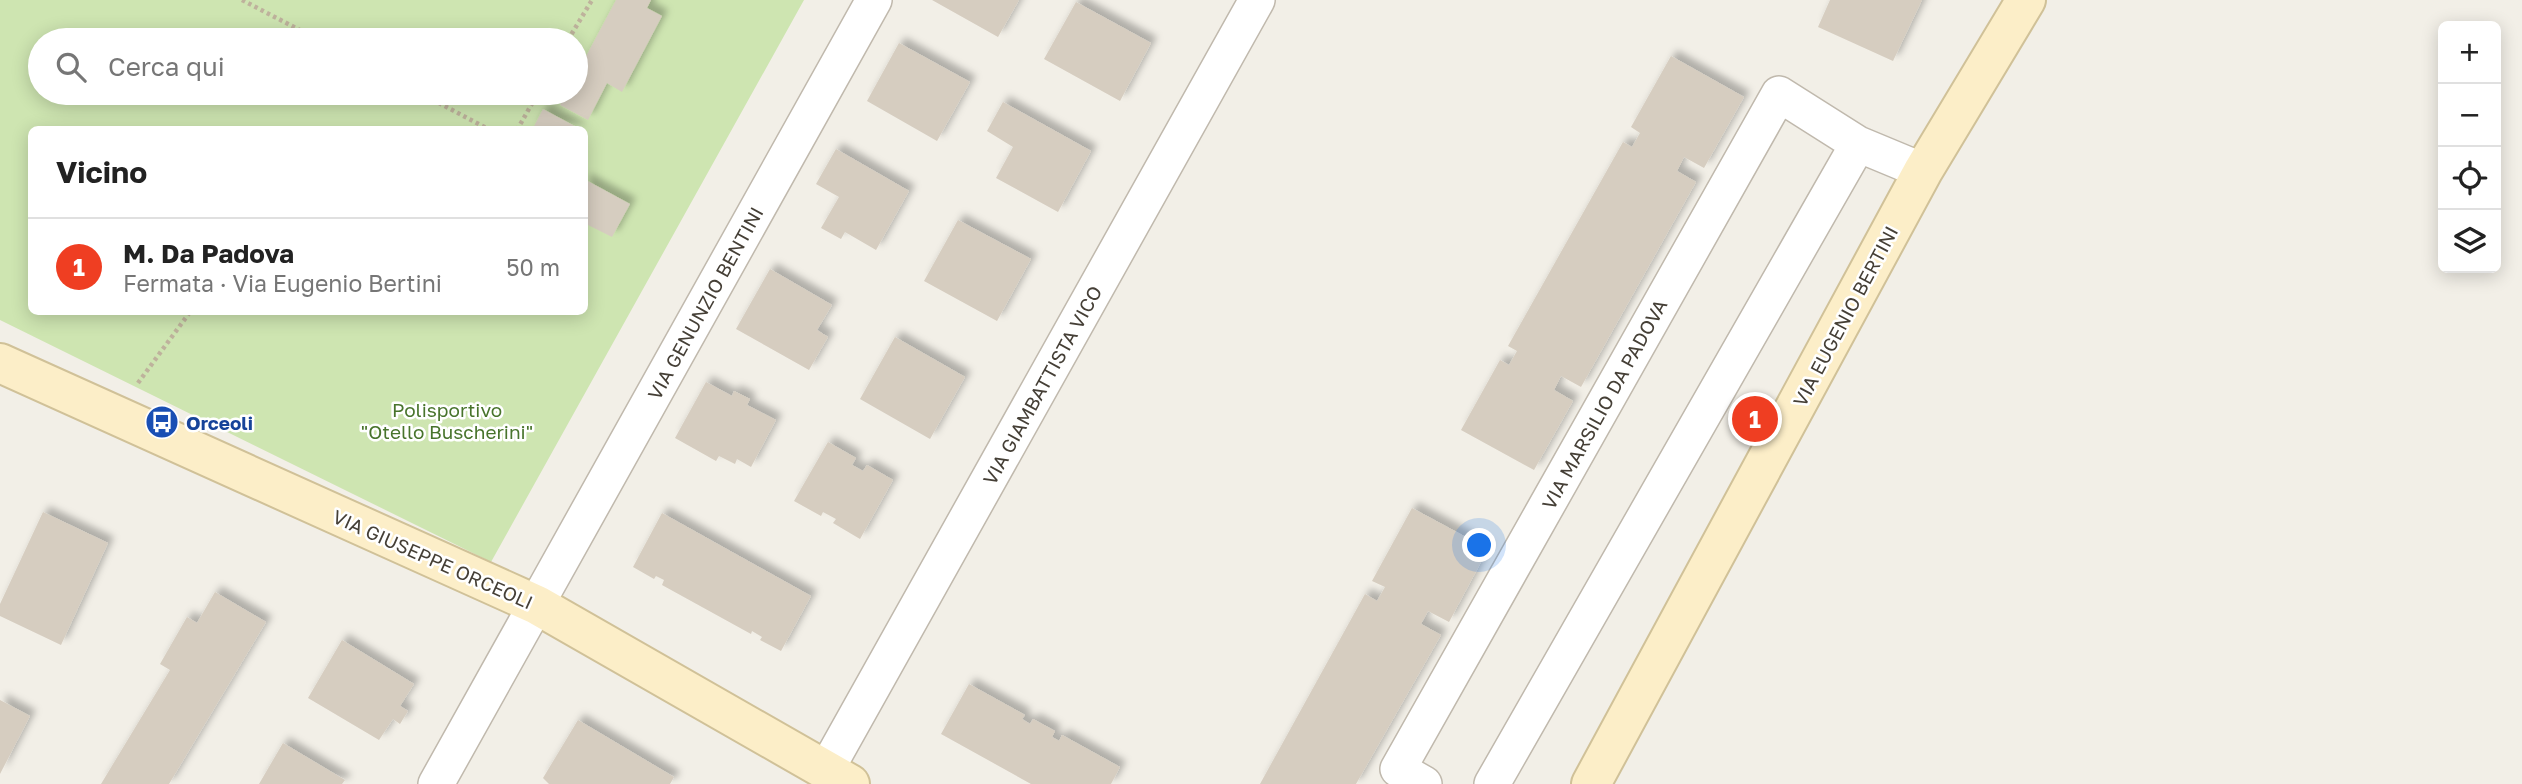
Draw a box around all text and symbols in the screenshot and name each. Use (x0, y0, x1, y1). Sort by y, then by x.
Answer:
map controls (2438, 21, 2501, 273)
button: + (2438, 21, 2501, 84)
search box (28, 28, 588, 105)
icon: search (52, 48, 90, 86)
text: Cerca qui (108, 51, 225, 82)
button: − (2438, 84, 2501, 147)
button: locate (2438, 147, 2501, 210)
text: Vicino (56, 154, 147, 190)
street label: VIA GENUNZIO BENTINI (642, 203, 768, 403)
button: layers (2438, 210, 2501, 273)
street label: VIA EUGENIO BERTINI (1788, 222, 1902, 410)
text: M. Da Padova (123, 238, 294, 269)
text: 1 (73, 253, 85, 281)
text: 50 m (506, 253, 560, 281)
text: Fermata · Via Eugenio Bertini (123, 269, 442, 297)
street label: VIA GIAMBATTISTA VICO (978, 282, 1106, 488)
street label: VIA MARSILIO DA PADOVA (1537, 295, 1672, 513)
pin: 1 (1732, 393, 1778, 445)
park label: Polisportivo "Otello Buscherini" (361, 398, 533, 443)
bus stop icon: Orceoli (143, 403, 181, 441)
place label: Orceoli (186, 411, 253, 434)
street label: VIA GIUSEPPE ORCEOLI (329, 504, 537, 614)
your location (1462, 528, 1496, 562)

